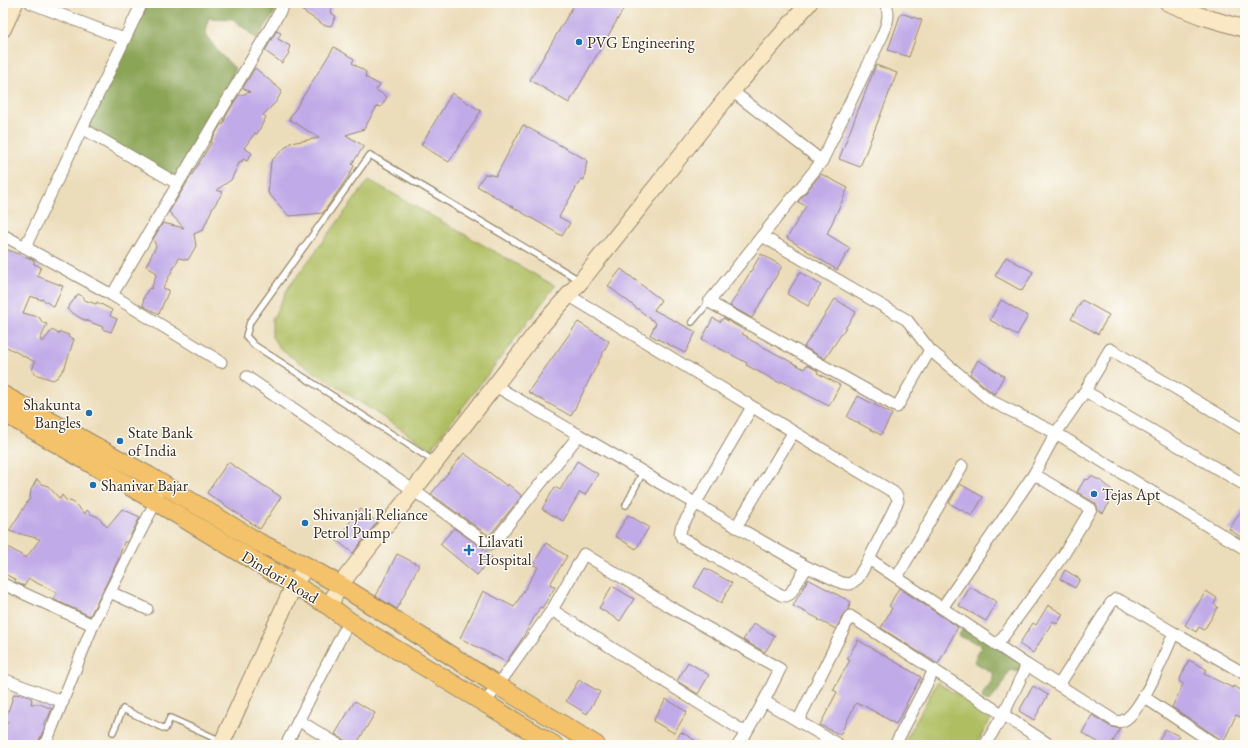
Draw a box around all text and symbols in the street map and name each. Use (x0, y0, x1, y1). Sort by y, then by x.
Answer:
place label: PVG Engineering (587, 32, 696, 53)
marker: PVG Engineering (574, 37, 584, 47)
place label: Shakunta Bangles (23, 394, 82, 433)
marker: Shakunta Bangles (84, 408, 94, 418)
place label: State Bank of India (128, 422, 194, 461)
marker: State Bank of India (115, 436, 125, 446)
place label: Shanivar Bajar (101, 475, 189, 496)
marker: Shanivar Bajar (88, 480, 98, 490)
place label: Tejas Apt (1102, 484, 1160, 505)
marker: Tejas Apt (1089, 489, 1099, 499)
place label: Shivanjali Reliance Petrol Pump (313, 504, 428, 543)
marker: Shivanjali Reliance Petrol Pump (300, 518, 310, 528)
place label: Lilavati Hospital (478, 531, 532, 570)
marker: Lilavati Hospital (463, 544, 475, 556)
street label: Dindori Road (238, 546, 323, 609)

